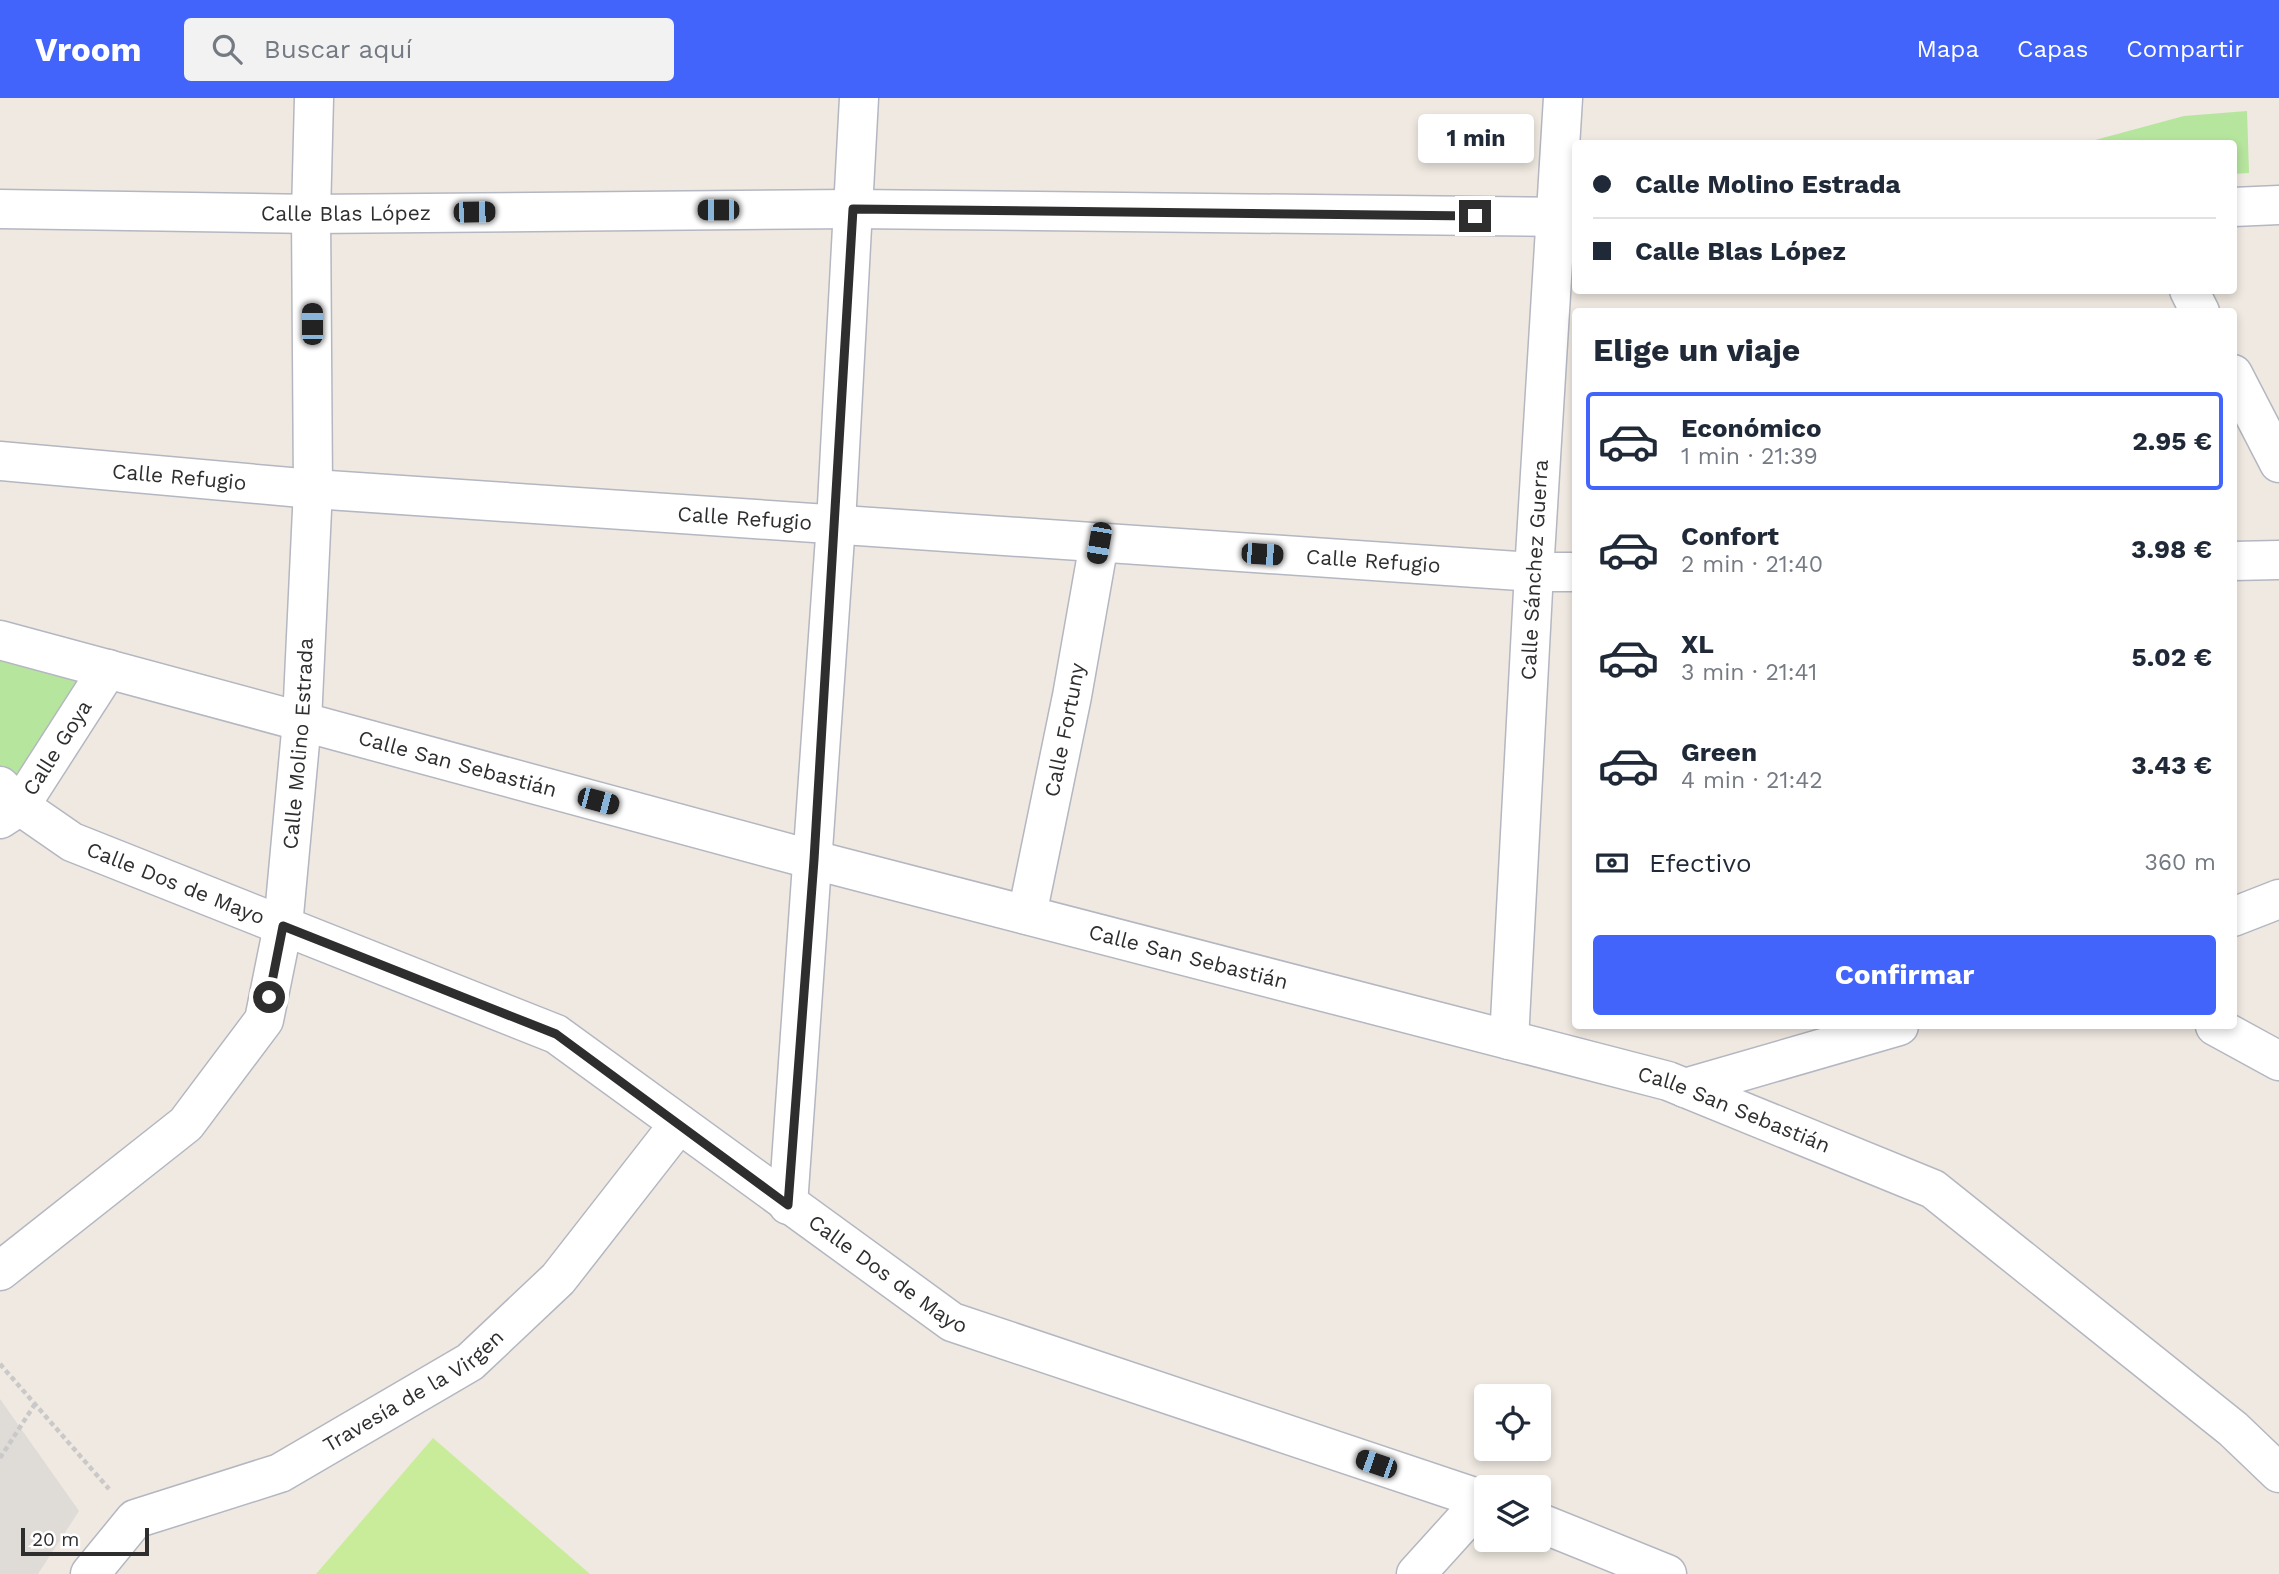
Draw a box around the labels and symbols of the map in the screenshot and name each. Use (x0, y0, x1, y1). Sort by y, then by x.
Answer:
callout: 1 min (1417, 115, 1533, 164)
street label: Calle Blas López (261, 200, 431, 226)
car (698, 200, 740, 221)
route end (1459, 200, 1491, 232)
car (453, 201, 496, 223)
car (302, 303, 323, 345)
street label: Calle Refugio (111, 458, 248, 495)
street label: Calle Sánchez Guerra (1515, 458, 1553, 681)
street label: Calle Refugio (677, 501, 813, 535)
car (1086, 520, 1113, 566)
car (1241, 542, 1284, 566)
street label: Calle Refugio (1305, 544, 1441, 578)
street label: Calle Molino Estrada (277, 637, 318, 851)
street label: Calle Fortuny (1039, 661, 1090, 799)
street label: Calle Goya (17, 695, 97, 800)
street label: Calle San Sebastián (356, 724, 560, 802)
car (575, 785, 622, 817)
street label: Calle Dos de Mayo (83, 836, 268, 929)
street label: Calle San Sebastián (1086, 919, 1291, 994)
route start (253, 981, 285, 1013)
street label: Calle San Sebastián (1635, 1061, 1834, 1158)
street label: Calle Dos de Mayo (804, 1209, 970, 1338)
street label: Travesía de la Virgen (318, 1324, 509, 1457)
car (1353, 1447, 1400, 1481)
scale bar (21, 1525, 149, 1557)

